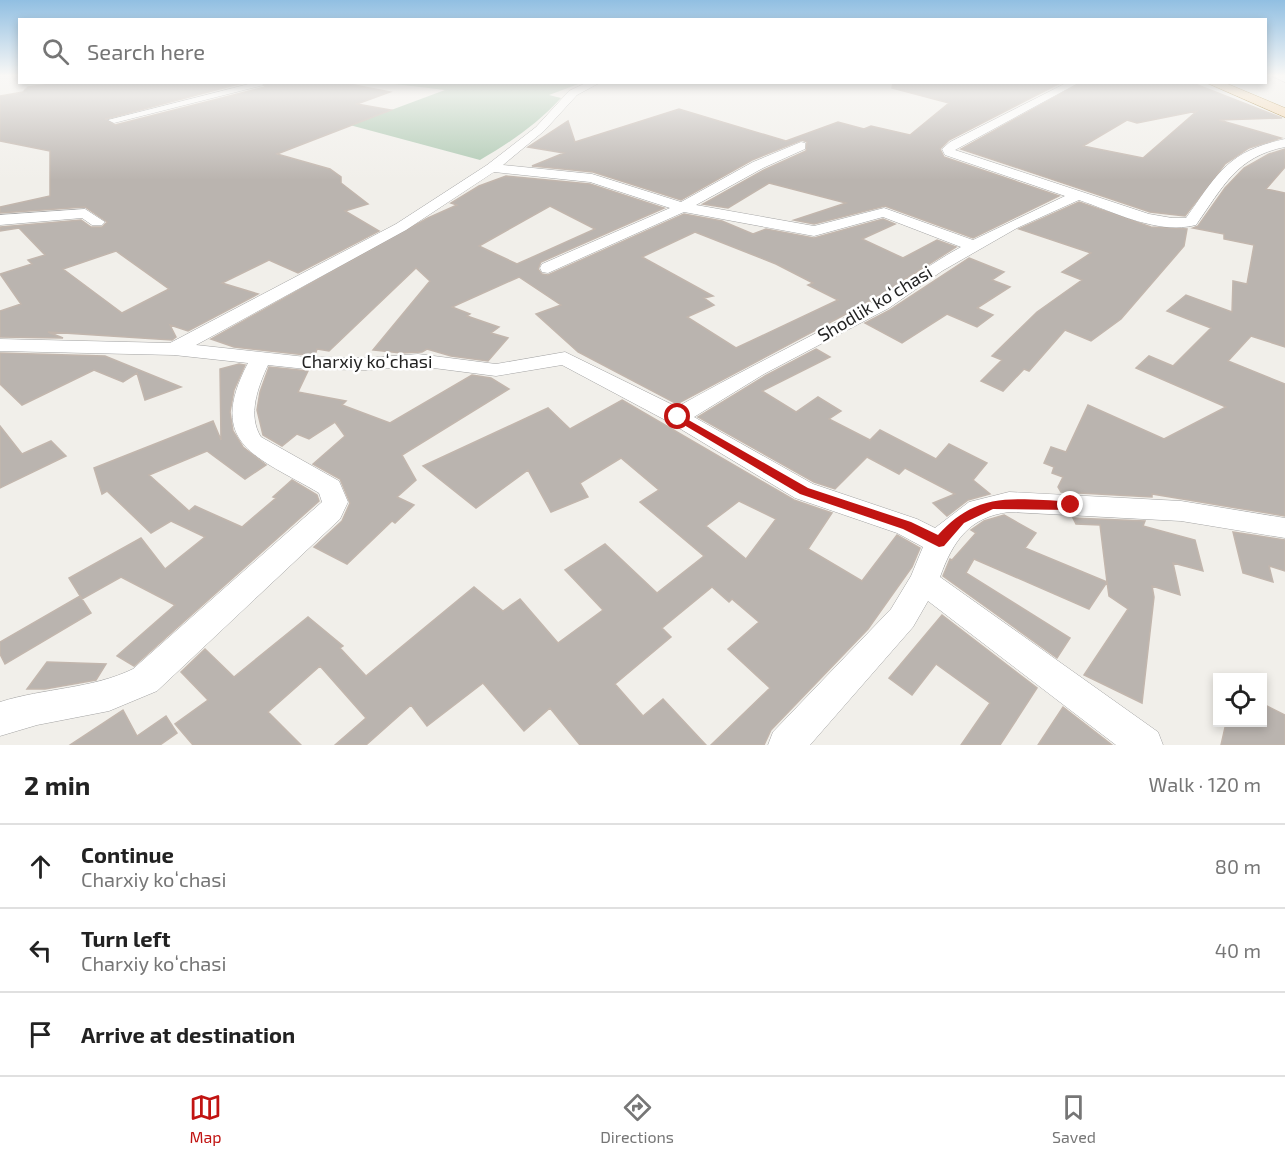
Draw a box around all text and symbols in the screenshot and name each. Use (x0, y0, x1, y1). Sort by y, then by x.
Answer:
search box (18, 18, 1267, 84)
icon: search (39, 35, 72, 68)
text: Search here (87, 38, 205, 64)
street label: Shodlik koʻchasi (813, 260, 936, 346)
street label: Charxiy koʻchasi (302, 350, 432, 372)
route start (664, 403, 690, 429)
route end (1057, 491, 1083, 517)
map controls (1213, 673, 1267, 727)
button: locate (1213, 673, 1267, 727)
text: 2 min (24, 769, 90, 800)
text: Walk · 120 m (1149, 772, 1261, 796)
text: Continue (81, 841, 174, 867)
icon: ahead (24, 850, 57, 883)
text: 80 m (1215, 854, 1261, 878)
text: Charxiy koʻchasi (81, 867, 226, 891)
text: Turn left (81, 925, 170, 951)
icon: left (24, 934, 57, 967)
text: 40 m (1215, 938, 1261, 962)
text: Charxiy koʻchasi (81, 951, 226, 975)
icon: arrive (24, 1018, 57, 1051)
text: Arrive at destination (81, 1021, 295, 1047)
tab: Map (189, 1091, 222, 1146)
tab: Directions (600, 1091, 674, 1146)
tab: Saved (1052, 1091, 1096, 1146)

